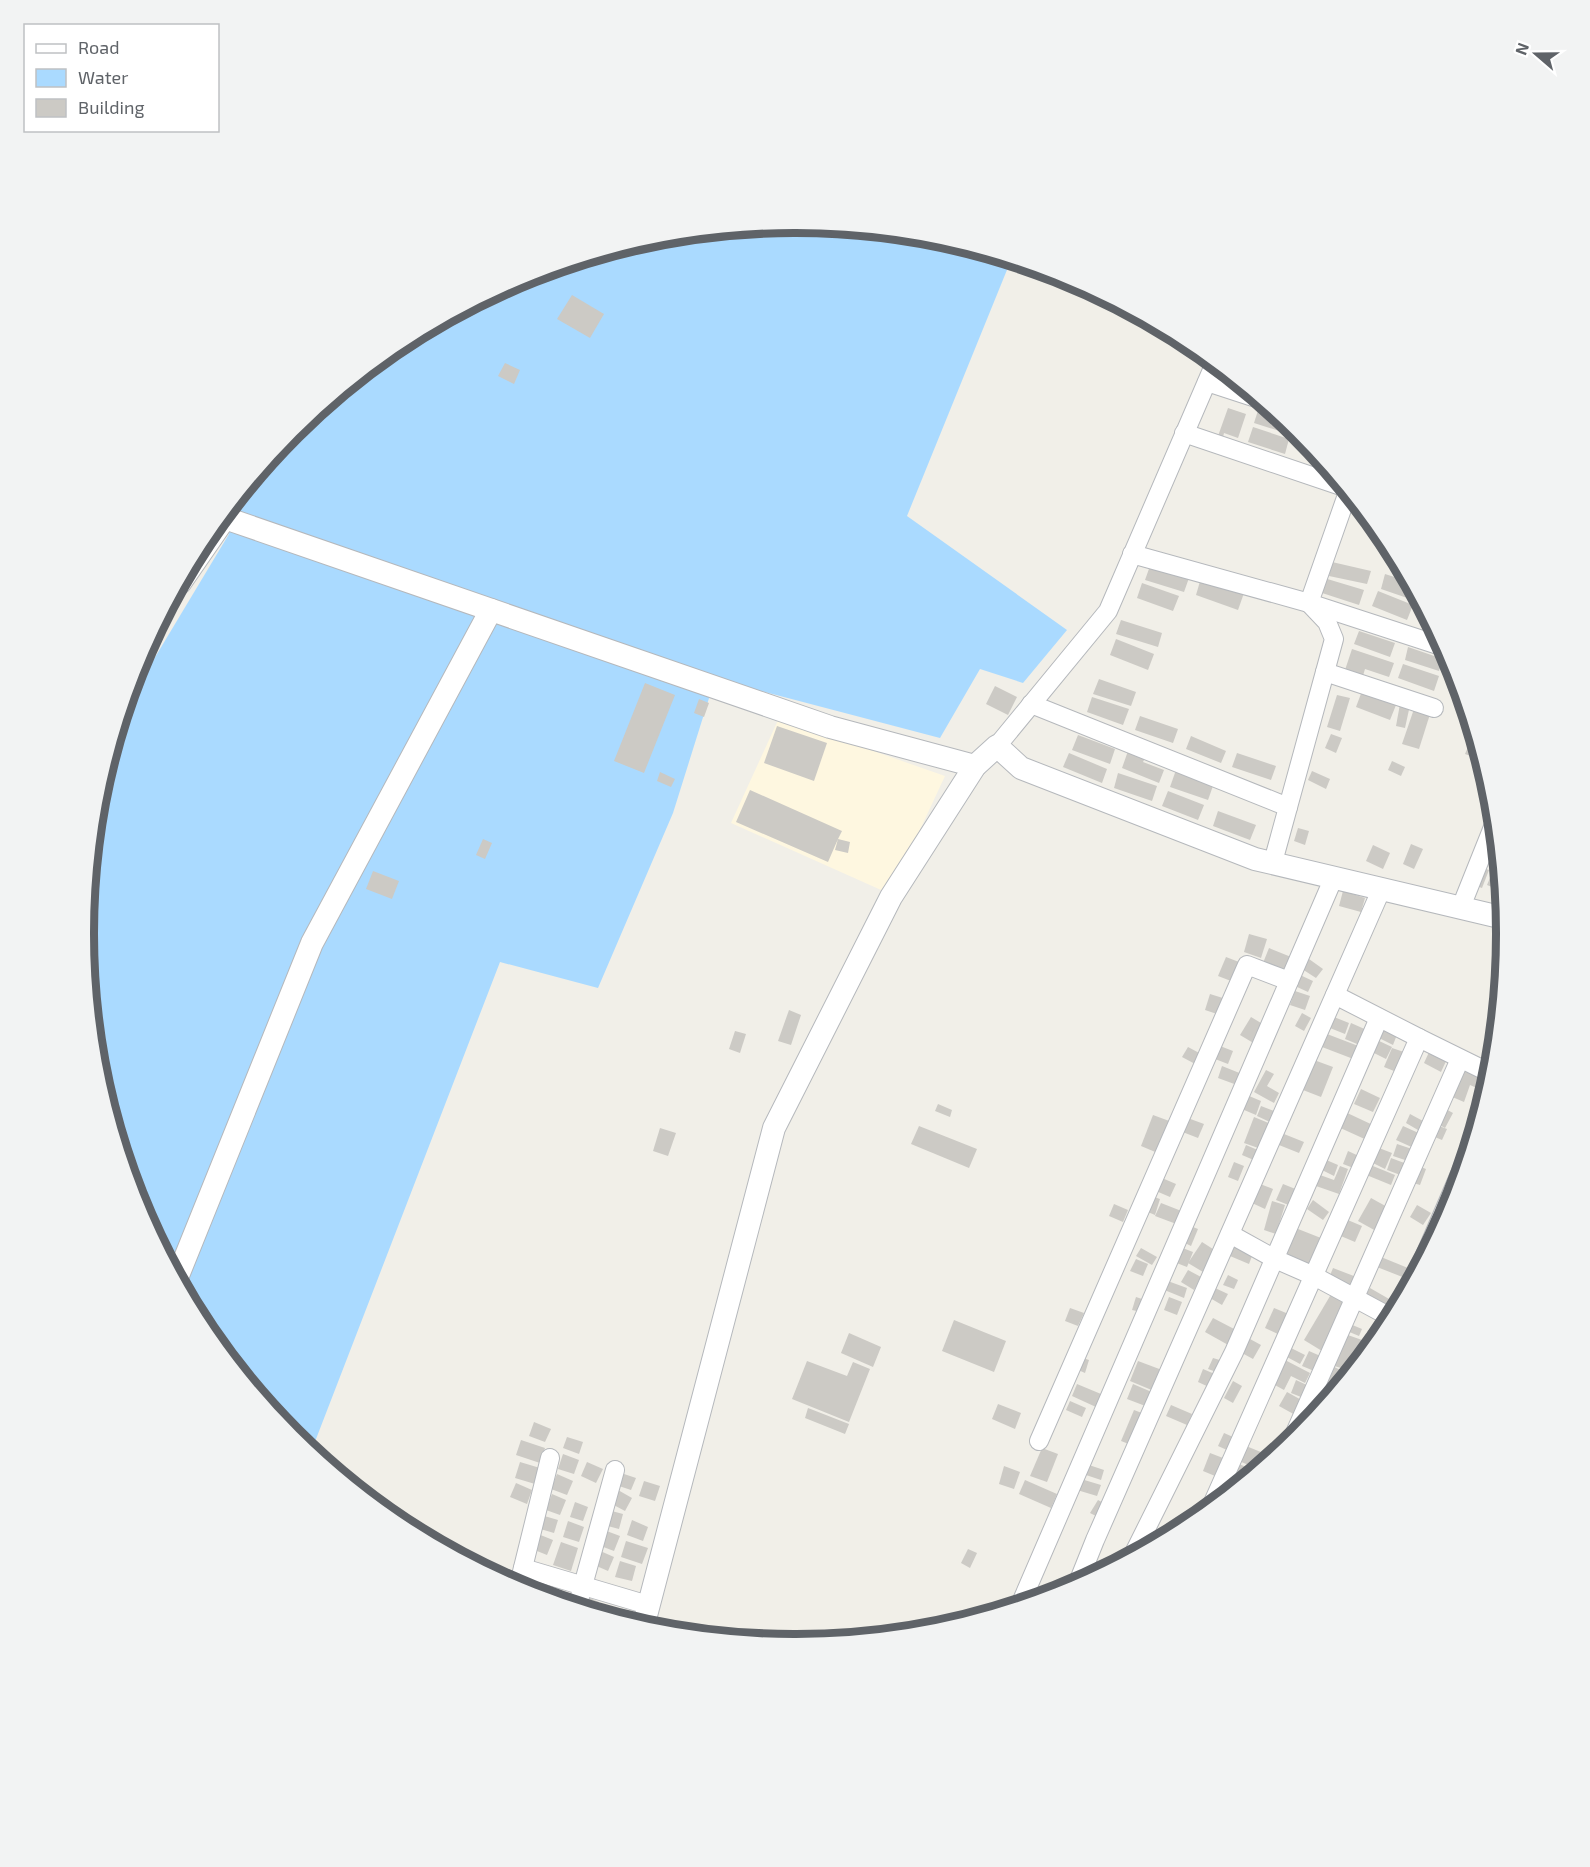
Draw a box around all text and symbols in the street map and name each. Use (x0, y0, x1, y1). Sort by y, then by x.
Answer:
legend (24, 24, 219, 132)
north arrow (1506, 24, 1566, 84)
text: Road (78, 36, 119, 58)
text: N (1511, 40, 1532, 57)
text: Water (78, 66, 128, 88)
text: Building (78, 96, 145, 118)

